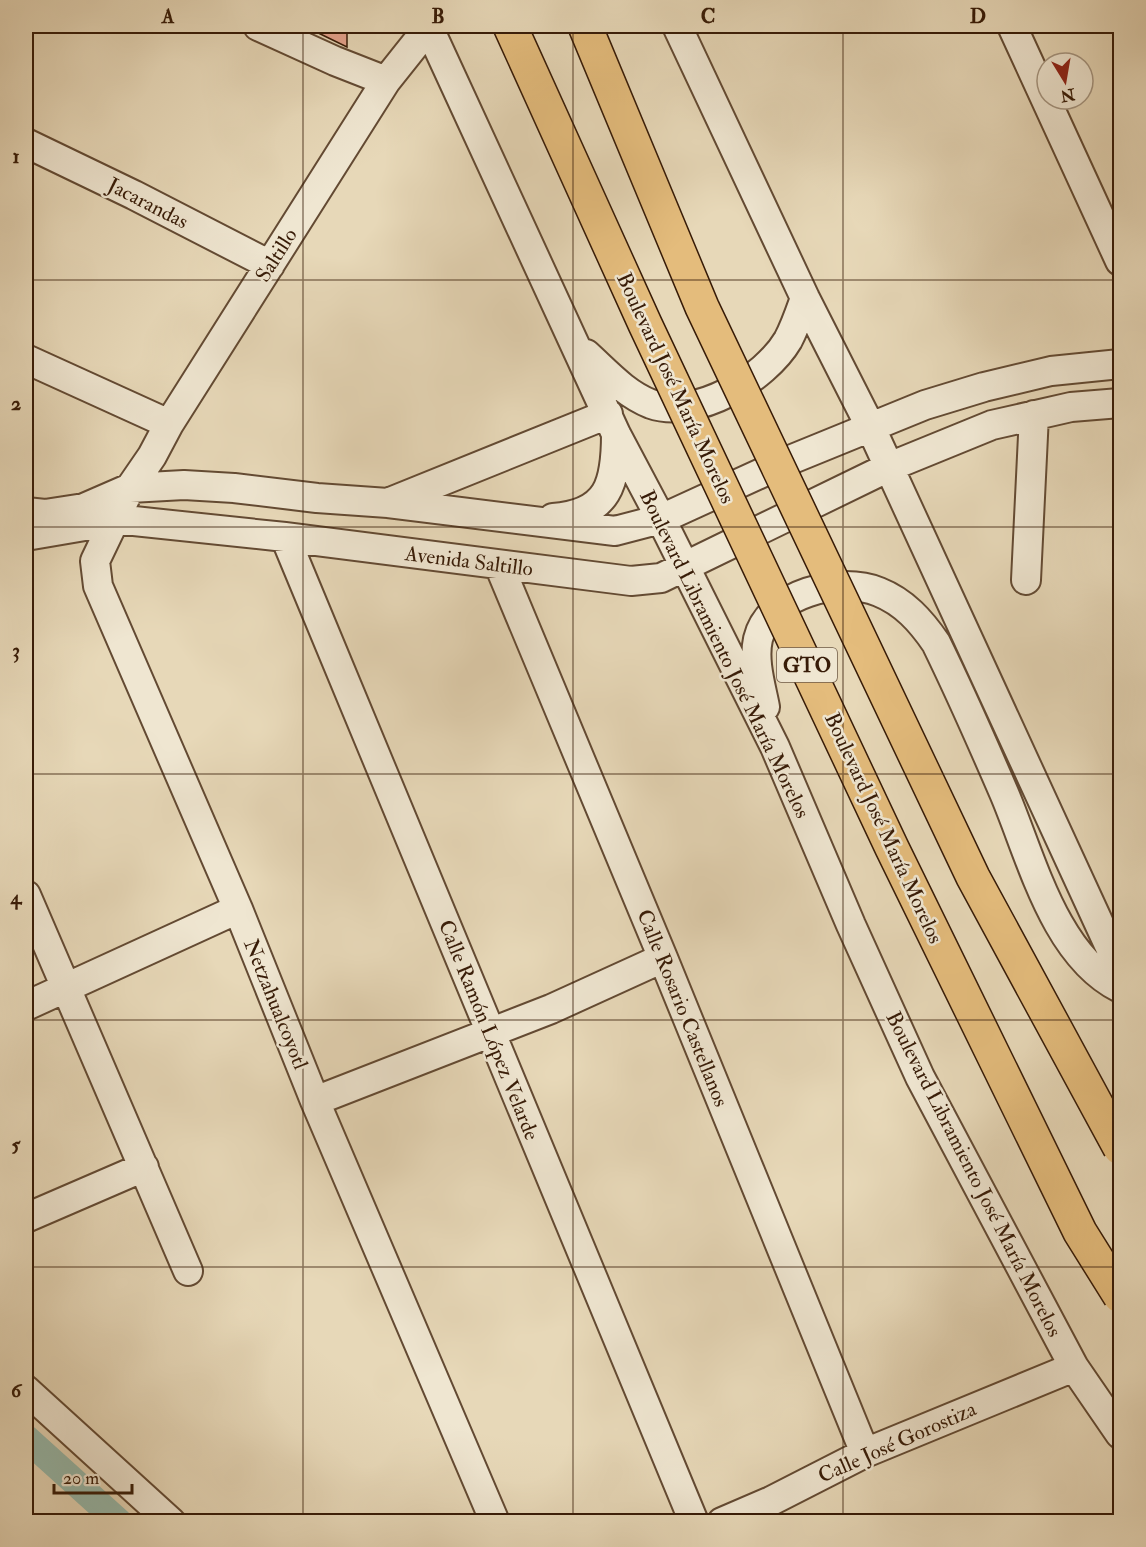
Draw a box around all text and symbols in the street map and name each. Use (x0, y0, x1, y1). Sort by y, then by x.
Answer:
text: A (161, 4, 175, 29)
text: B (431, 4, 445, 29)
text: C (701, 4, 715, 29)
text: D (970, 4, 986, 29)
north arrow (1035, 51, 1095, 111)
text: N (1058, 83, 1078, 106)
text: 1 (12, 144, 20, 169)
street label: Jacarandas (102, 171, 193, 235)
street label: Saltillo (249, 223, 303, 287)
street label: Boulevard José María Morelos (610, 268, 741, 508)
text: 2 (11, 391, 21, 416)
street label: Boulevard Libramiento José María Morelos (633, 486, 816, 823)
street label: Avenida Saltillo (402, 540, 535, 583)
text: 3 (12, 638, 20, 663)
road number: GTO (777, 648, 837, 682)
street label: Boulevard José María Morelos (818, 708, 949, 948)
text: 4 (10, 885, 23, 910)
street label: Calle Rosario Castellanos (631, 906, 734, 1111)
street label: Calle Ramón López Velarde (432, 916, 545, 1144)
street label: Netzahualcoyotl (237, 935, 314, 1074)
street label: Boulevard Libramiento José María Morelos (879, 1007, 1068, 1342)
text: 5 (12, 1132, 22, 1157)
text: 6 (11, 1378, 23, 1403)
street label: Calle José Gorostiza (814, 1395, 981, 1489)
scale bar (54, 1457, 132, 1495)
text: 20 m (63, 1467, 99, 1490)

